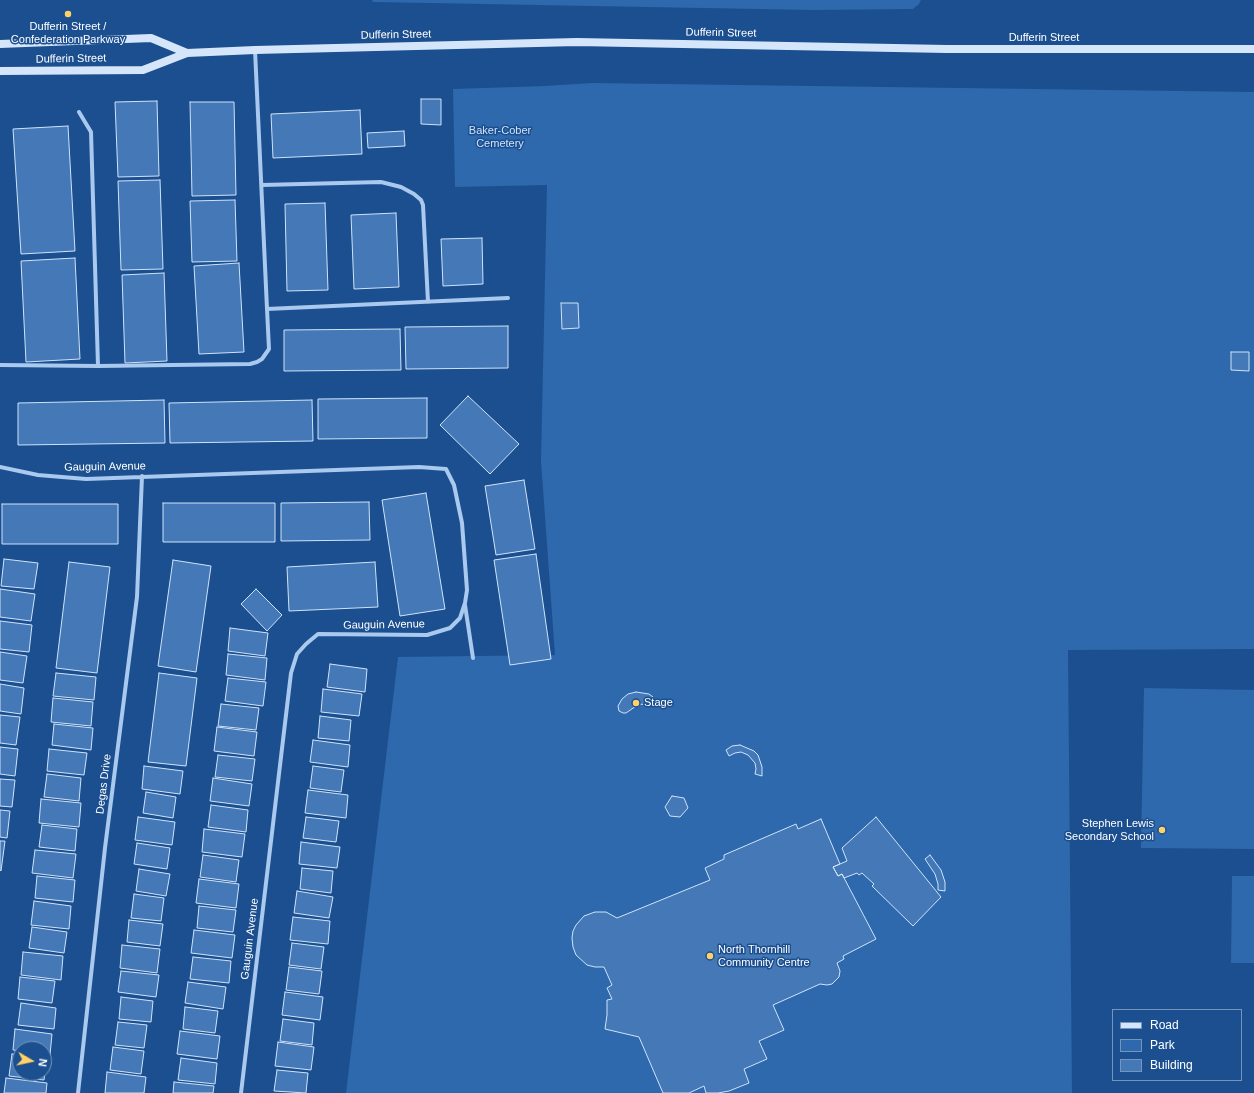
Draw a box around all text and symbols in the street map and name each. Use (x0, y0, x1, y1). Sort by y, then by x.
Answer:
marker: Dufferin Street / Confederation Parkway (63, 9, 73, 19)
place label: Dufferin Street / Confederation Parkway (11, 20, 125, 46)
street label: Dufferin Street (686, 26, 756, 40)
street label: Dufferin Street (361, 28, 431, 42)
street label: Dufferin Street (1009, 31, 1079, 45)
street label: Dufferin Street (36, 52, 106, 66)
park label: Baker-Cober Cemetery (469, 124, 531, 150)
street label: Gauguin Avenue (64, 460, 146, 474)
street label: Gauguin Avenue (343, 618, 425, 632)
place label: Stage (644, 696, 673, 710)
marker: Stage (631, 698, 641, 708)
street label: Degas Drive (94, 753, 114, 815)
place label: Stephen Lewis Secondary School (1065, 817, 1154, 843)
marker: Stephen Lewis Secondary School (1157, 825, 1167, 835)
street label: Gauguin Avenue (238, 898, 262, 980)
place label: North Thornhill Community Centre (718, 943, 810, 969)
marker: North Thornhill Community Centre (705, 951, 715, 961)
legend (1112, 1009, 1242, 1081)
text: Road (1150, 1018, 1179, 1032)
text: Park (1150, 1038, 1175, 1052)
north arrow (12, 1041, 52, 1081)
text: N (36, 1058, 49, 1068)
text: Building (1150, 1058, 1193, 1072)

